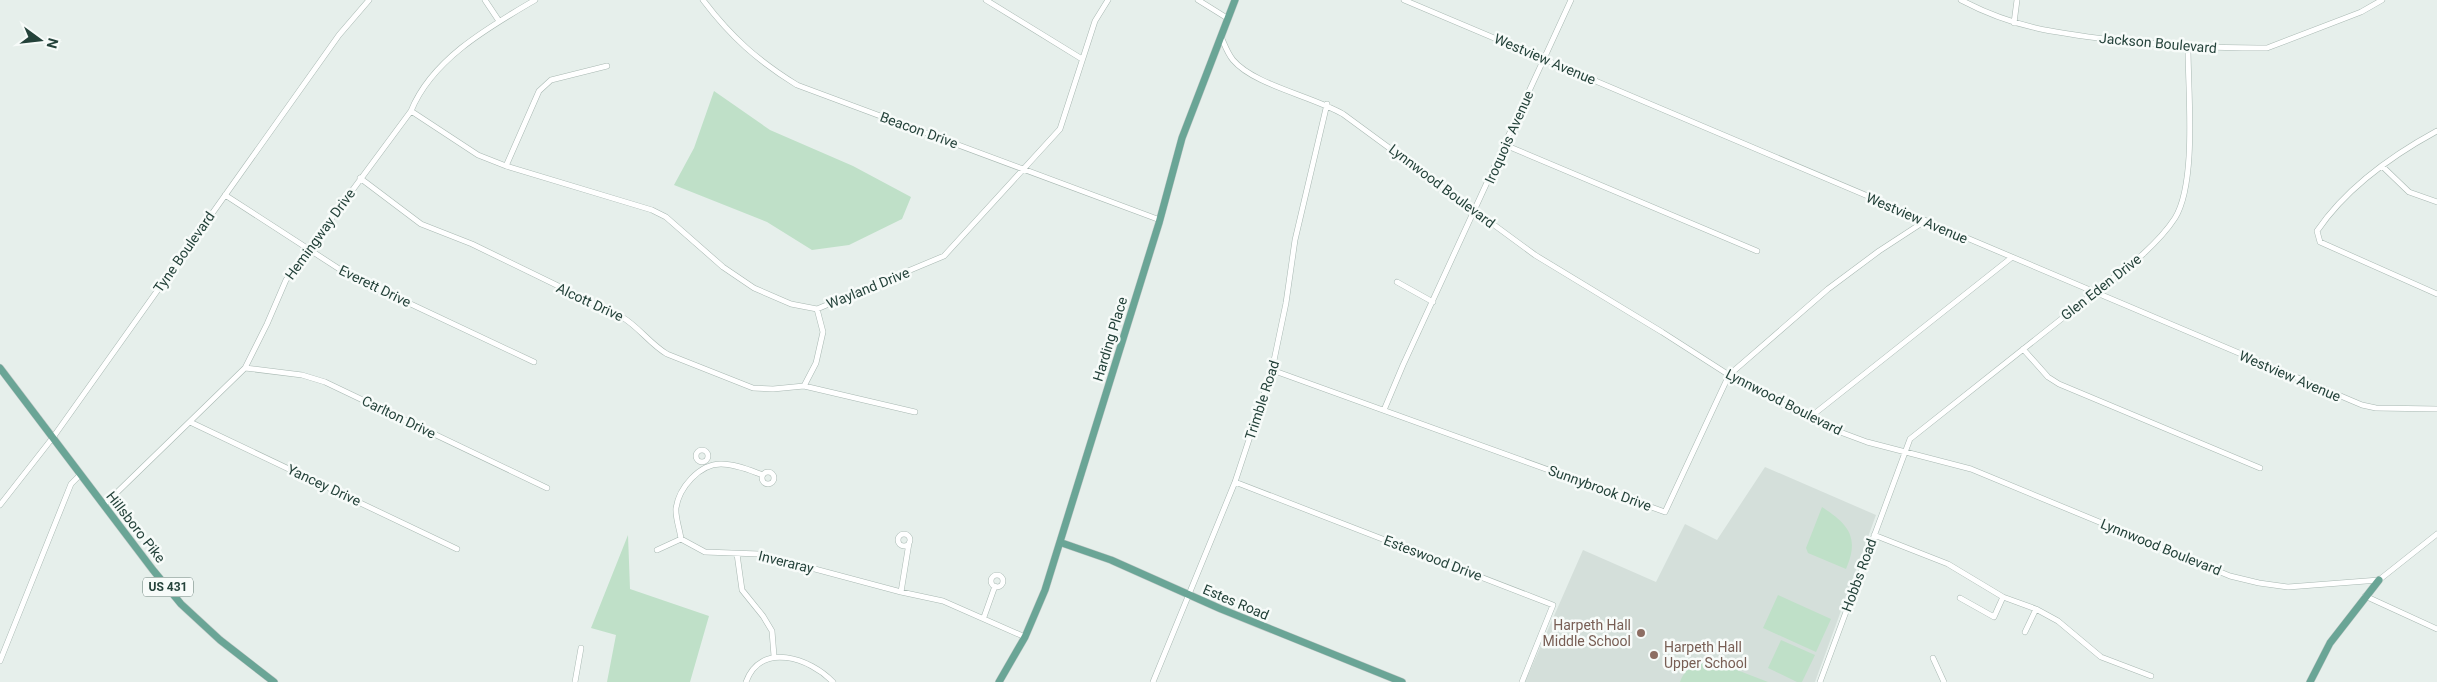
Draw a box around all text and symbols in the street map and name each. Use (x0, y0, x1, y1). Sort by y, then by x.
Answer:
north arrow (15, 15, 65, 65)
street label: Westview Avenue (1492, 30, 1598, 88)
street label: Jackson Boulevard (2098, 30, 2218, 56)
text: N (44, 37, 62, 50)
street label: Iroquois Avenue (1481, 88, 1537, 186)
street label: Beacon Drive (878, 109, 960, 151)
street label: Lynnwood Boulevard (1386, 141, 1498, 231)
street label: Hemingway Drive (282, 185, 358, 283)
street label: Westview Avenue (1864, 189, 1970, 247)
street label: Tyne Boulevard (150, 208, 218, 296)
street label: Glen Eden Drive (2058, 251, 2144, 323)
street label: Everett Drive (336, 262, 414, 310)
street label: Wayland Drive (824, 264, 912, 312)
street label: Alcott Drive (554, 280, 626, 324)
street label: Harding Place (1090, 295, 1130, 383)
street label: Westview Avenue (2237, 347, 2343, 405)
street label: Trimble Road (1242, 358, 1282, 442)
street label: Lynnwood Boulevard (1723, 366, 1845, 438)
street label: Carlton Drive (360, 392, 438, 442)
street label: Yancey Drive (285, 461, 363, 509)
street label: Sunnybrook Drive (1546, 462, 1654, 514)
street label: Hillsboro Pike (103, 488, 169, 566)
street label: Lynnwood Boulevard (2098, 516, 2224, 578)
street label: Esteswood Drive (1382, 532, 1484, 584)
street label: Hobbs Road (1838, 536, 1880, 614)
street label: Inveraray (757, 547, 816, 577)
road number: US 431 (143, 578, 193, 596)
street label: Estes Road (1201, 581, 1271, 623)
place label: Harpeth Hall Middle School (1543, 617, 1631, 649)
marker: Harpeth Hall Middle School (1635, 627, 1647, 639)
place label: Harpeth Hall Upper School (1664, 639, 1747, 671)
marker: Harpeth Hall Upper School (1648, 649, 1660, 661)

